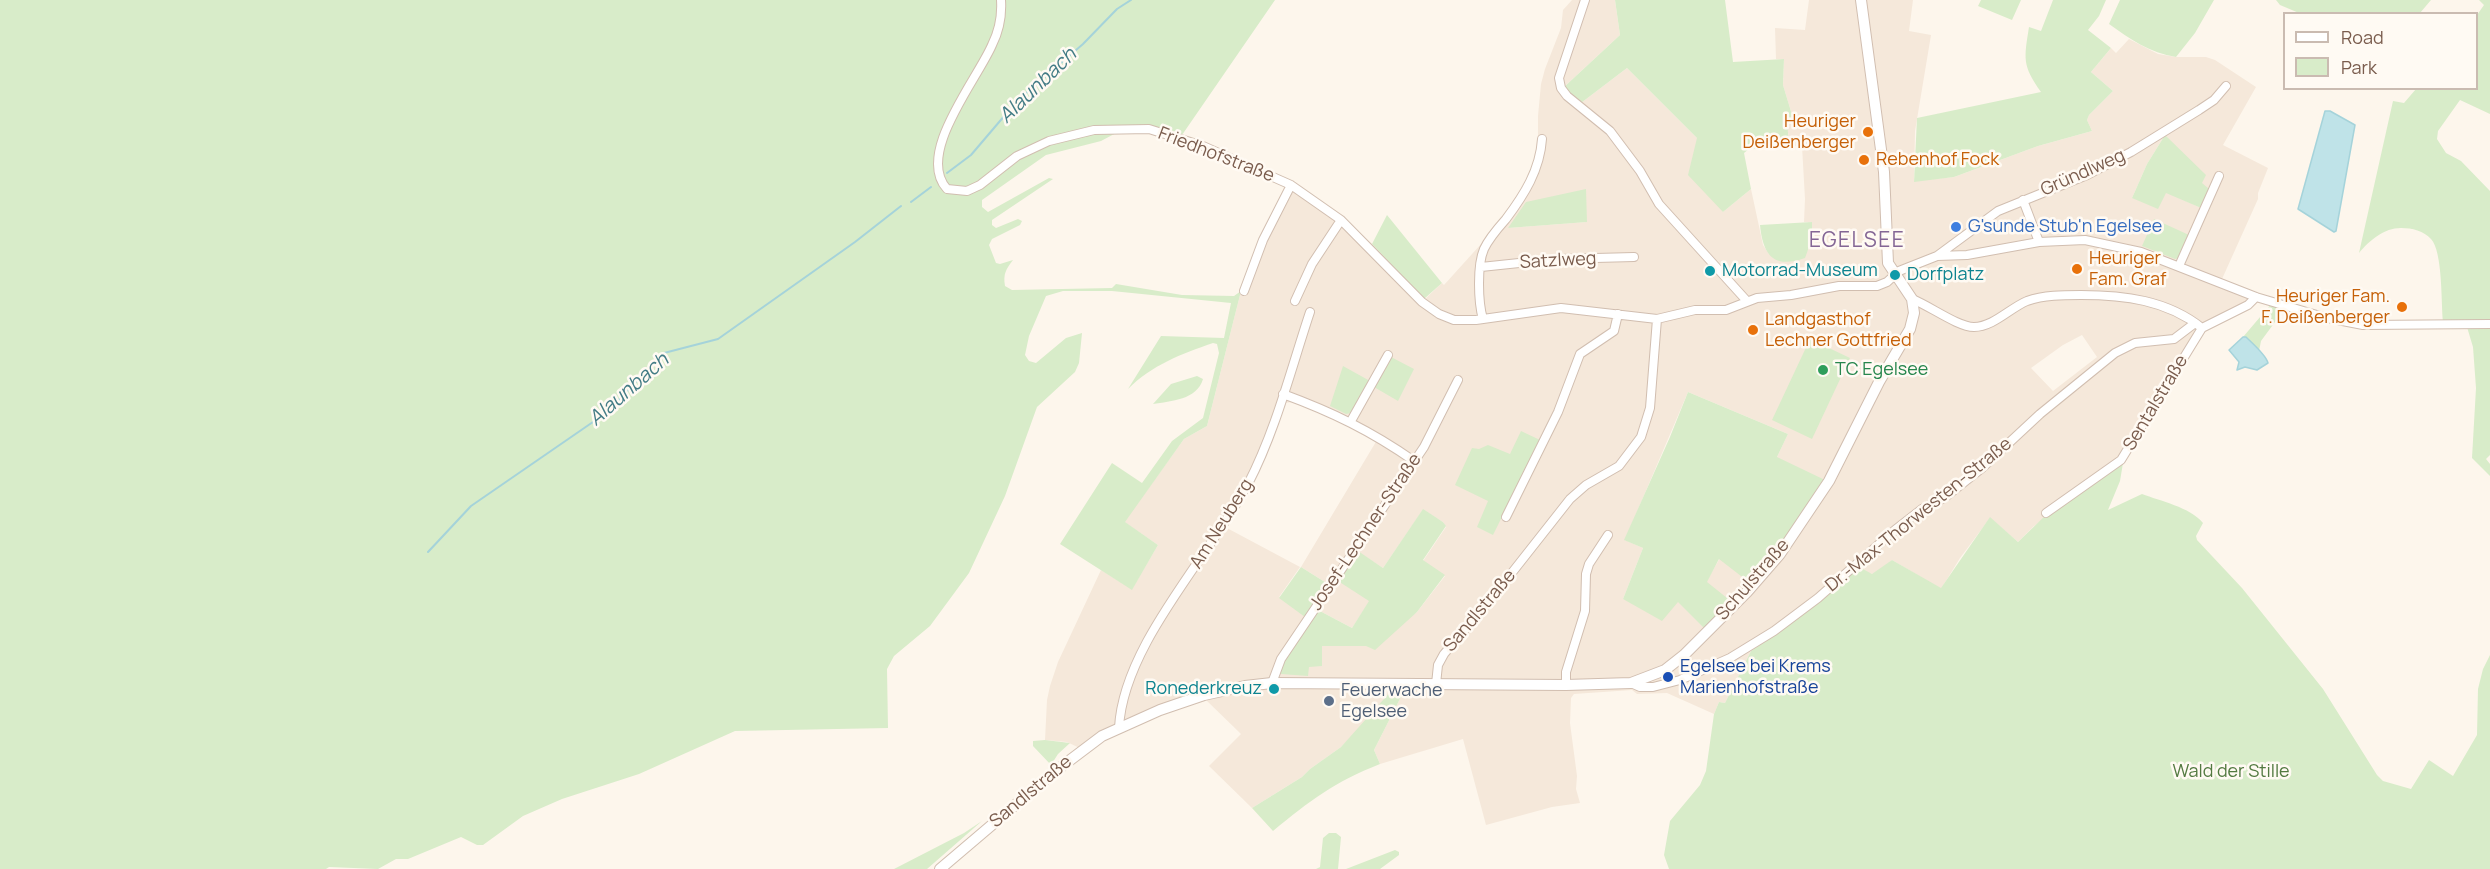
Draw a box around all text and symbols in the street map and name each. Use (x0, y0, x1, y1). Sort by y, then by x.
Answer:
legend (2283, 12, 2478, 90)
text: Road (2341, 25, 2384, 49)
water label: Alaunbach (994, 43, 1082, 129)
text: Park (2341, 55, 2377, 79)
place label: Heuriger Deißenberger (1743, 111, 1856, 154)
street label: Friedhofstraße (1155, 123, 1277, 187)
marker: Heuriger Deißenberger (1861, 125, 1875, 139)
street label: Gründlweg (2037, 145, 2129, 201)
place label: Rebenhof Fock (1876, 149, 1999, 171)
marker: Rebenhof Fock (1857, 153, 1871, 167)
place label: G'sunde Stub'n Egelsee (1968, 216, 2162, 238)
marker: G'sunde Stub'n Egelsee (1949, 220, 1963, 234)
district label: EGELSEE (1809, 228, 1905, 254)
street label: Satzlweg (1519, 248, 1597, 274)
place label: Heuriger Fam. Graf (2089, 248, 2166, 290)
place label: Motorrad-Museum (1722, 260, 1878, 282)
marker: Heuriger Fam. Graf (2070, 262, 2084, 276)
marker: Motorrad-Museum (1703, 264, 1717, 278)
place label: Dorfplatz (1907, 264, 1984, 286)
marker: Dorfplatz (1888, 268, 1902, 282)
place label: Heuriger Fam. F. Deißenberger (2261, 286, 2390, 328)
marker: Heuriger Fam. F. Deißenberger (2395, 300, 2409, 314)
place label: Landgasthof Lechner Gottfried (1765, 309, 1912, 352)
marker: Landgasthof Lechner Gottfried (1746, 323, 1760, 337)
water label: Alaunbach (584, 349, 674, 431)
street label: Sentalstraße (2119, 351, 2193, 455)
place label: TC Egelsee (1835, 359, 1928, 381)
marker: TC Egelsee (1816, 363, 1830, 377)
street label: Dr.-Max-Thorwesten-Straße (1822, 433, 2016, 597)
street label: Josef-Lechner-Straße (1306, 450, 1426, 614)
street label: Am Neuberg (1186, 475, 1258, 573)
street label: Schulstraße (1712, 535, 1794, 625)
street label: Sandlstraße (1439, 565, 1521, 657)
place label: Egelsee bei Krems Marienhofstraße (1680, 656, 1831, 698)
marker: Egelsee bei Krems Marienhofstraße (1661, 670, 1675, 684)
place label: Ronederkreuz (1145, 678, 1262, 700)
place label: Feuerwache Egelsee (1341, 680, 1442, 722)
marker: Ronederkreuz (1267, 682, 1281, 696)
marker: Feuerwache Egelsee (1322, 694, 1336, 708)
street label: Sandlstraße (985, 751, 1077, 833)
park label: Wald der Stille (2172, 761, 2290, 783)

